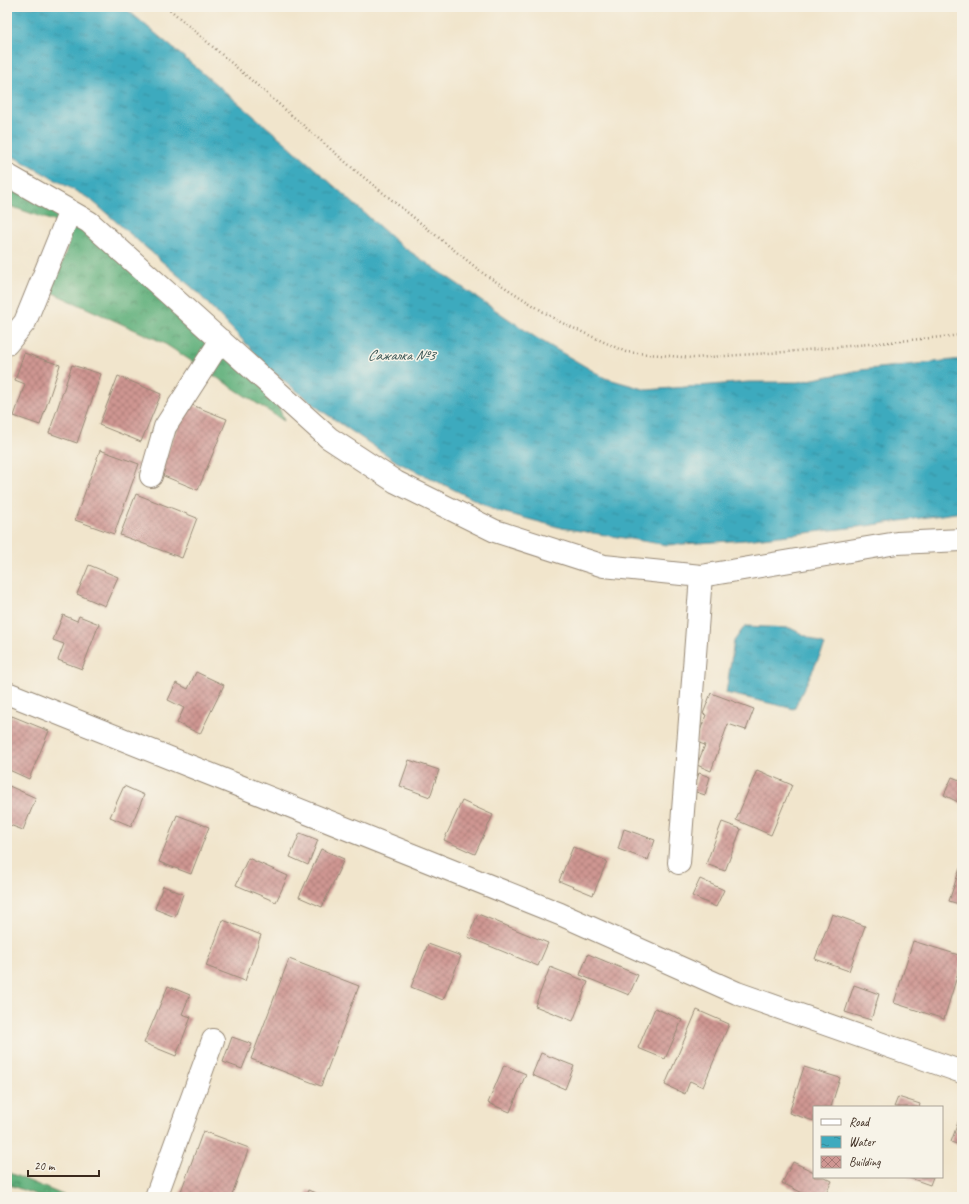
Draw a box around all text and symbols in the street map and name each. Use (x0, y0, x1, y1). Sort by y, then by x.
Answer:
water label: Сажалка №3 (368, 346, 438, 365)
legend (813, 1106, 943, 1178)
text: Road (849, 1114, 871, 1130)
text: Water (849, 1134, 877, 1150)
scale bar (28, 1152, 99, 1178)
text: Building (849, 1154, 881, 1170)
text: 20 m (34, 1158, 56, 1174)

